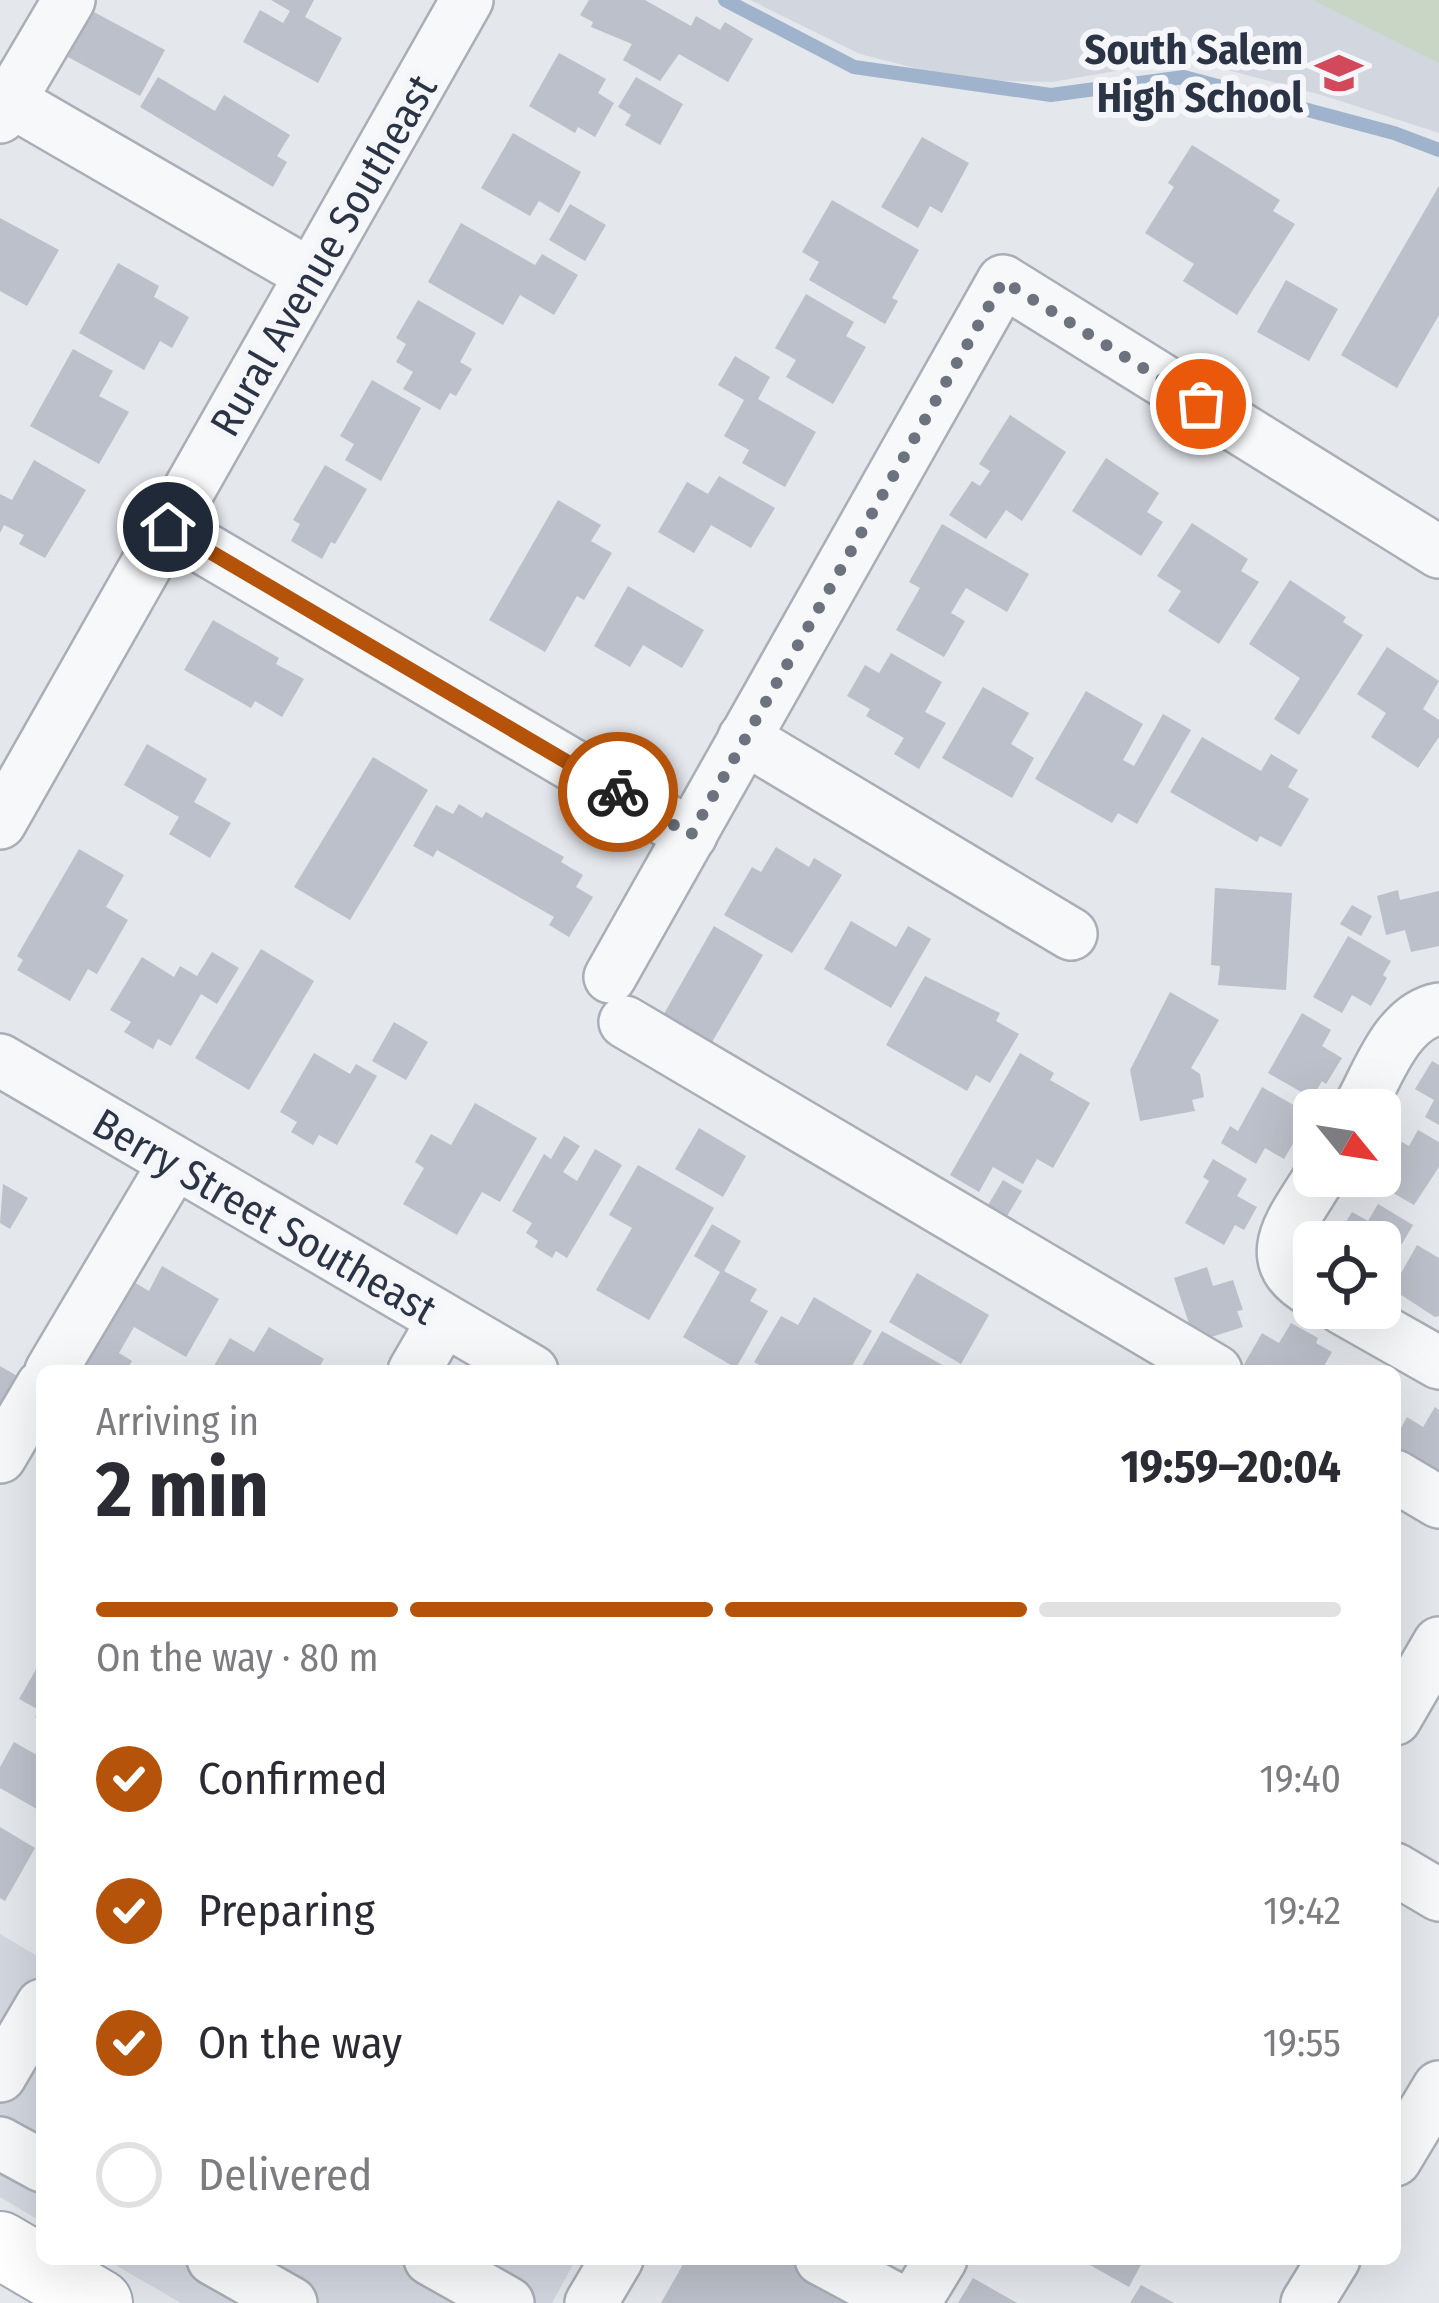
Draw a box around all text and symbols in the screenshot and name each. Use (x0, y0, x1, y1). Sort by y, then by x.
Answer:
place label: South Salem High School (1085, 25, 1304, 123)
school or university icon: South Salem High School (1314, 48, 1364, 98)
street label: Rural Avenue Southeast (200, 66, 448, 445)
pin (1150, 353, 1252, 455)
icon: bag (1168, 371, 1234, 437)
pin (117, 476, 219, 578)
icon: home (135, 494, 201, 560)
courier (558, 732, 678, 852)
icon: bike (585, 759, 651, 825)
north arrow (1293, 1089, 1401, 1197)
map controls (1293, 1089, 1401, 1329)
street label: Berry Street Southeast (84, 1098, 445, 1336)
button: locate (1293, 1221, 1401, 1329)
text: Arriving in (96, 1399, 259, 1445)
text: 19:59–20:04 (1121, 1440, 1341, 1494)
text: 2 min (96, 1443, 269, 1537)
text: On the way · 80 m (96, 1635, 378, 1681)
icon: check (96, 1746, 162, 1812)
text: Confirmed (198, 1752, 388, 1806)
text: 19:40 (1260, 1756, 1341, 1802)
icon: check (96, 1878, 162, 1944)
text: Preparing (198, 1884, 375, 1938)
text: 19:42 (1263, 1888, 1341, 1934)
icon: check (96, 2010, 162, 2076)
text: On the way (198, 2016, 402, 2070)
text: 19:55 (1263, 2020, 1341, 2066)
text: Delivered (198, 2148, 372, 2202)

